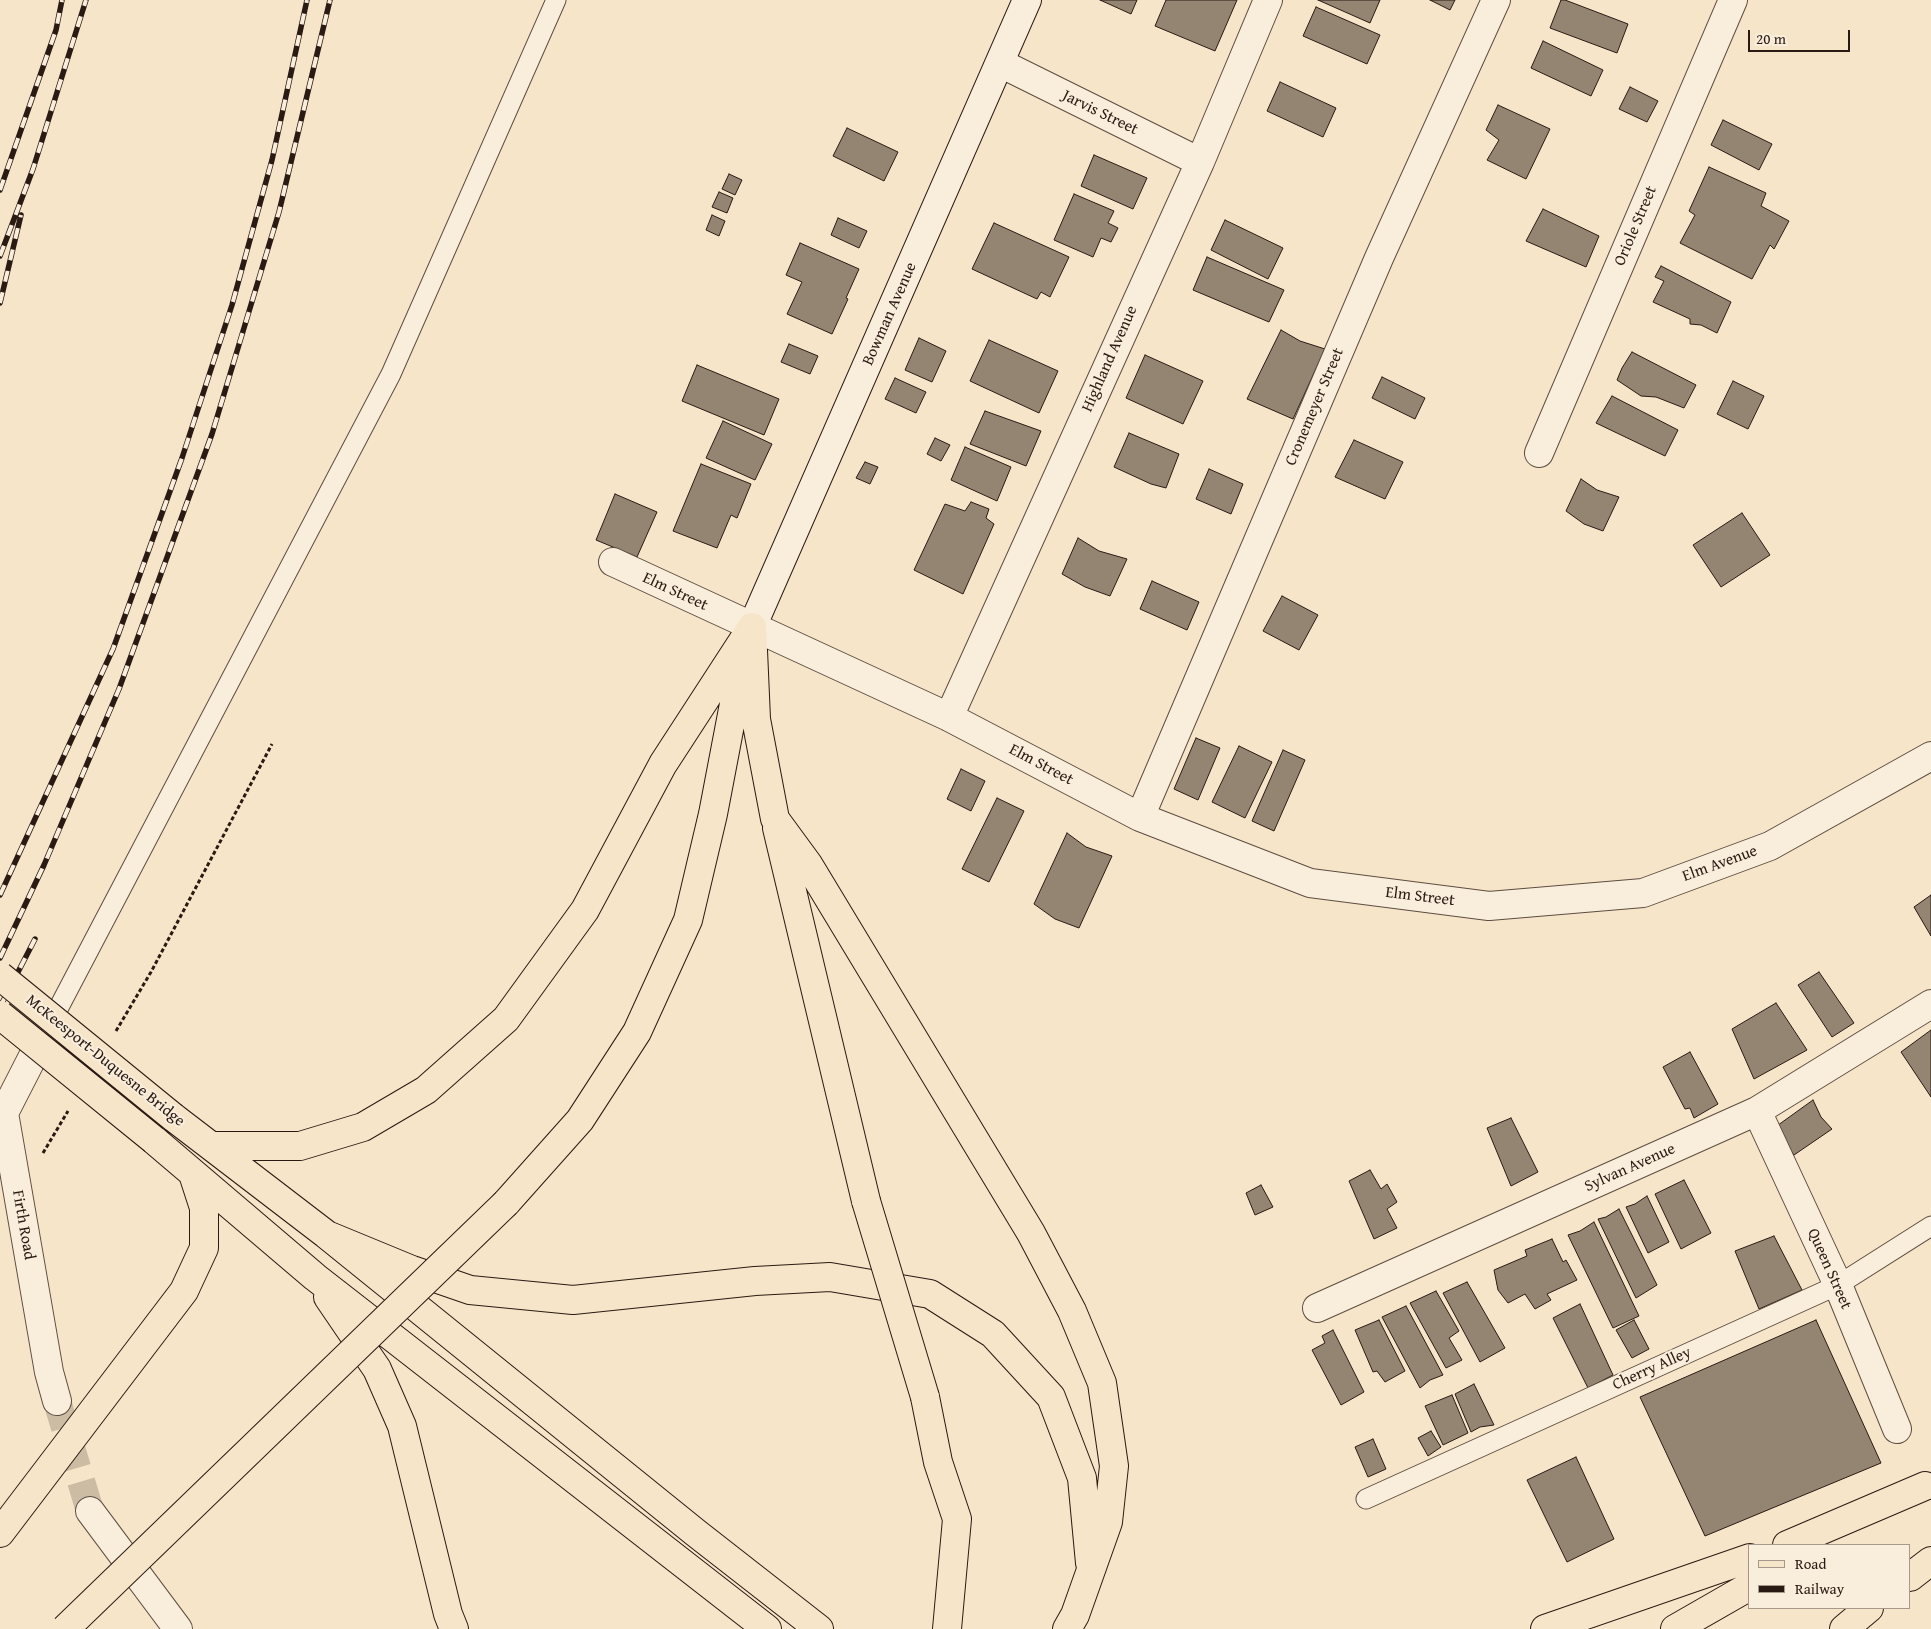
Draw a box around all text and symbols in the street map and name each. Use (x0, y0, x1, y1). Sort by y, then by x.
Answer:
scale bar (1751, 20, 1854, 52)
text: 20 m (1756, 28, 1786, 49)
street label: Jarvis Street (1059, 86, 1141, 140)
street label: Oriole Street (1611, 183, 1661, 269)
street label: Bowman Avenue (859, 260, 921, 368)
street label: Highland Avenue (1078, 303, 1142, 415)
street label: Cronemeyer Street (1282, 345, 1348, 469)
street label: Elm Street (639, 569, 711, 615)
street label: Elm Street (1006, 740, 1076, 790)
street label: Elm Avenue (1680, 842, 1760, 886)
street label: Elm Street (1384, 883, 1456, 911)
street label: McKeesport-Duquesne Bridge (22, 991, 188, 1131)
street label: Sylvan Avenue (1582, 1139, 1678, 1197)
street label: Firth Road (7, 1189, 39, 1261)
street label: Queen Street (1803, 1226, 1855, 1312)
street label: Cherry Alley (1610, 1343, 1694, 1395)
legend (1748, 1544, 1911, 1609)
text: Road (1795, 1553, 1826, 1574)
text: Railway (1795, 1578, 1844, 1599)

